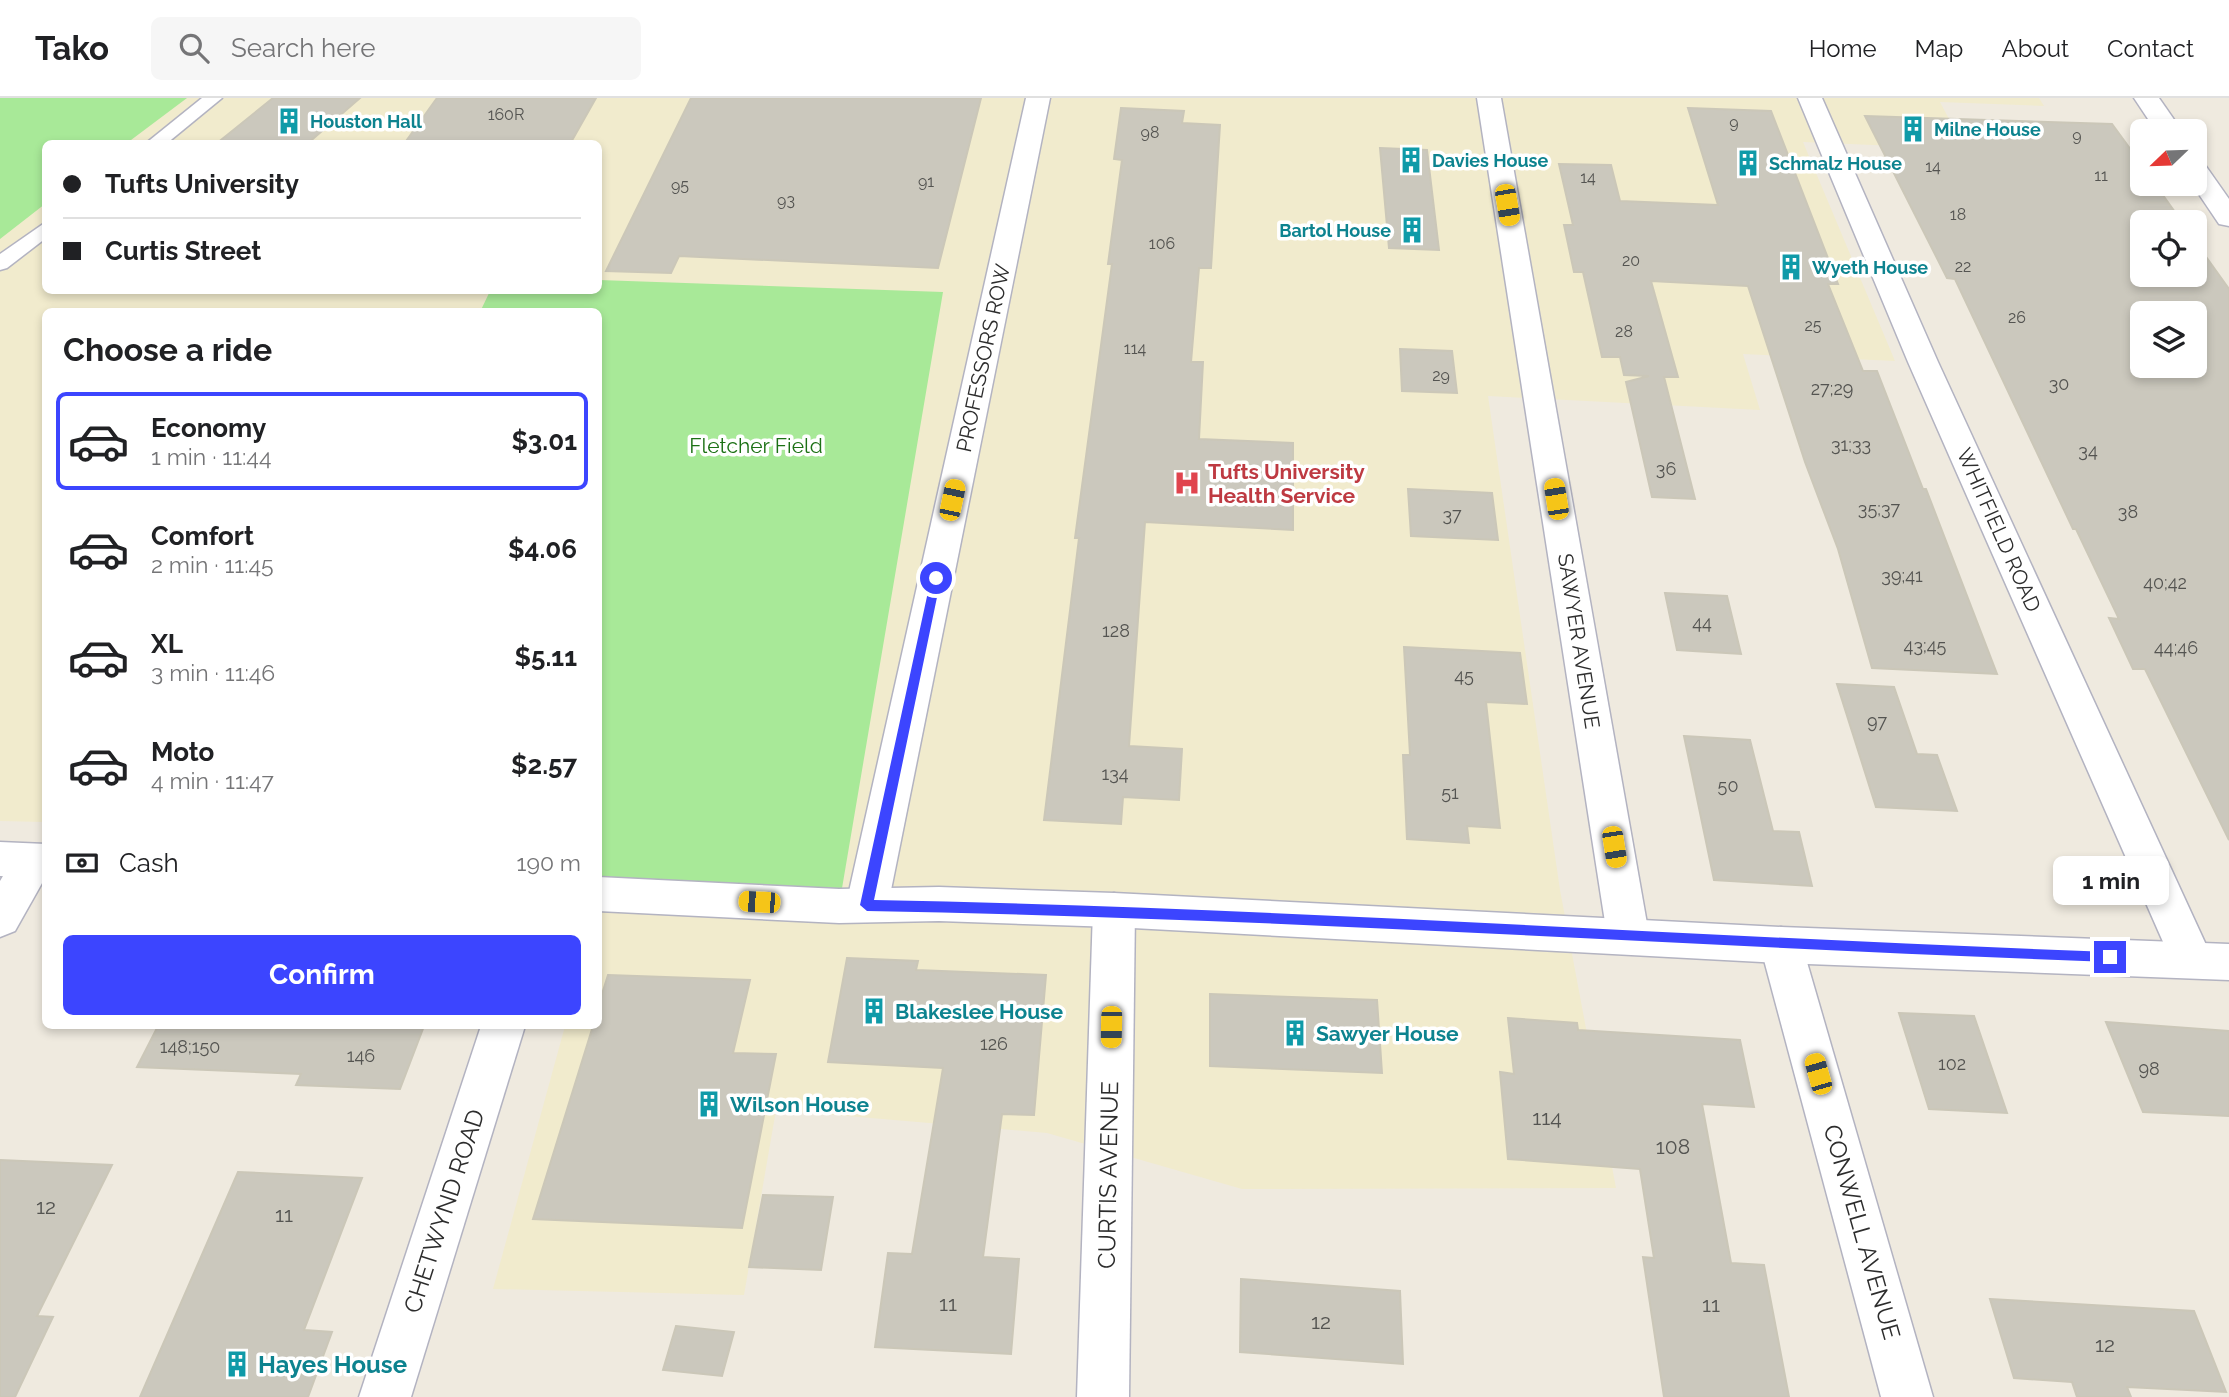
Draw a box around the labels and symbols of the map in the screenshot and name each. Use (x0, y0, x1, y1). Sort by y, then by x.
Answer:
house number: 160R (488, 105, 524, 124)
building icon: Houston Hall (274, 106, 304, 136)
place label: Houston Hall (310, 111, 422, 132)
house number: 9 (1729, 113, 1739, 132)
building icon: Milne House (1898, 114, 1928, 144)
place label: Milne House (1934, 119, 2041, 140)
north arrow (2130, 119, 2207, 196)
house number: 98 (1141, 123, 1159, 142)
house number: 9 (2072, 126, 2082, 145)
building icon: Davies House (1396, 145, 1426, 175)
building icon: Schmalz House (1733, 148, 1763, 178)
place label: Davies House (1432, 150, 1548, 171)
place label: Schmalz House (1769, 153, 1902, 174)
house number: 14 (1925, 157, 1941, 176)
house number: 11 (2094, 166, 2108, 185)
house number: 14 (1580, 168, 1596, 187)
house number: 91 (918, 172, 934, 191)
house number: 95 (671, 176, 689, 195)
car (1494, 182, 1521, 228)
house number: 93 (777, 191, 795, 210)
house number: 18 (1950, 205, 1966, 224)
building icon: Bartol House (1397, 215, 1427, 245)
place label: Bartol House (1279, 220, 1391, 241)
house number: 106 (1149, 234, 1175, 253)
house number: 20 (1622, 251, 1640, 270)
building icon: Wyeth House (1776, 252, 1806, 282)
place label: Wyeth House (1812, 257, 1928, 278)
house number: 22 (1955, 257, 1971, 276)
street label: PROFESSORS ROW (951, 262, 1015, 454)
house number: 26 (2008, 308, 2026, 327)
house number: 25 (1804, 316, 1822, 335)
house number: 28 (1615, 322, 1633, 341)
house number: 114 (1124, 339, 1146, 358)
house number: 29 (1432, 366, 1450, 385)
house number: 30 (2049, 373, 2069, 394)
house number: 27;29 (1811, 378, 1853, 399)
park label: Fletcher Field (689, 433, 823, 458)
house number: 31;33 (1831, 434, 1871, 455)
house number: 34 (2078, 440, 2098, 461)
street label: WHITFIELD ROAD (1952, 444, 2046, 616)
house number: 36 (1656, 458, 1676, 479)
place label: Tufts University Health Service (1208, 459, 1365, 508)
hospital icon: Tufts University Health Service (1172, 468, 1202, 498)
car (938, 477, 967, 523)
car (1543, 477, 1570, 521)
house number: 35;37 (1858, 498, 1900, 519)
house number: 38 (2118, 501, 2138, 522)
house number: 37 (1442, 504, 1462, 525)
street label: SAWYER AVENUE (1553, 552, 1605, 730)
route start (920, 562, 952, 594)
house number: 39;41 (1881, 565, 1923, 586)
house number: 40;42 (2143, 572, 2187, 593)
house number: 44 (1692, 612, 1712, 633)
house number: 128 (1102, 620, 1130, 641)
house number: 43;45 (1904, 635, 1947, 656)
house number: 44;46 (2154, 637, 2198, 658)
house number: 45 (1454, 665, 1474, 686)
house number: 97 (1867, 711, 1887, 732)
house number: 134 (1101, 763, 1129, 784)
house number: 50 (1718, 775, 1738, 796)
house number: 51 (1441, 782, 1459, 803)
car (1601, 825, 1628, 869)
callout: 1 min (2052, 856, 2168, 904)
car (738, 890, 781, 914)
route end (2094, 941, 2126, 973)
building icon: Blakeslee House (859, 996, 889, 1026)
place label: Blakeslee House (895, 999, 1063, 1024)
car (1101, 1006, 1122, 1048)
building icon: Sawyer House (1280, 1018, 1310, 1048)
place label: Sawyer House (1316, 1021, 1459, 1046)
house number: 126 (980, 1033, 1008, 1054)
house number: 148;150 (160, 1036, 220, 1057)
house number: 146 (347, 1045, 375, 1066)
car (1803, 1051, 1834, 1097)
house number: 102 (1938, 1053, 1966, 1074)
house number: 98 (2138, 1058, 2160, 1079)
street label: CURTIS AVENUE (1092, 1081, 1124, 1269)
building icon: Wilson House (694, 1089, 724, 1119)
place label: Wilson House (730, 1092, 869, 1117)
street label: CHETWYND ROAD (397, 1105, 491, 1317)
house number: 114 (1532, 1105, 1562, 1130)
street label: CONWELL AVENUE (1817, 1121, 1907, 1343)
house number: 108 (1656, 1134, 1690, 1159)
house number: 12 (36, 1194, 56, 1219)
house number: 11 (275, 1202, 293, 1227)
house number: 11 (939, 1291, 957, 1316)
house number: 11 (1702, 1292, 1720, 1317)
house number: 12 (1311, 1309, 1331, 1334)
house number: 12 (2095, 1332, 2115, 1357)
building icon: Hayes House (222, 1349, 252, 1379)
place label: Hayes House (258, 1350, 407, 1379)

